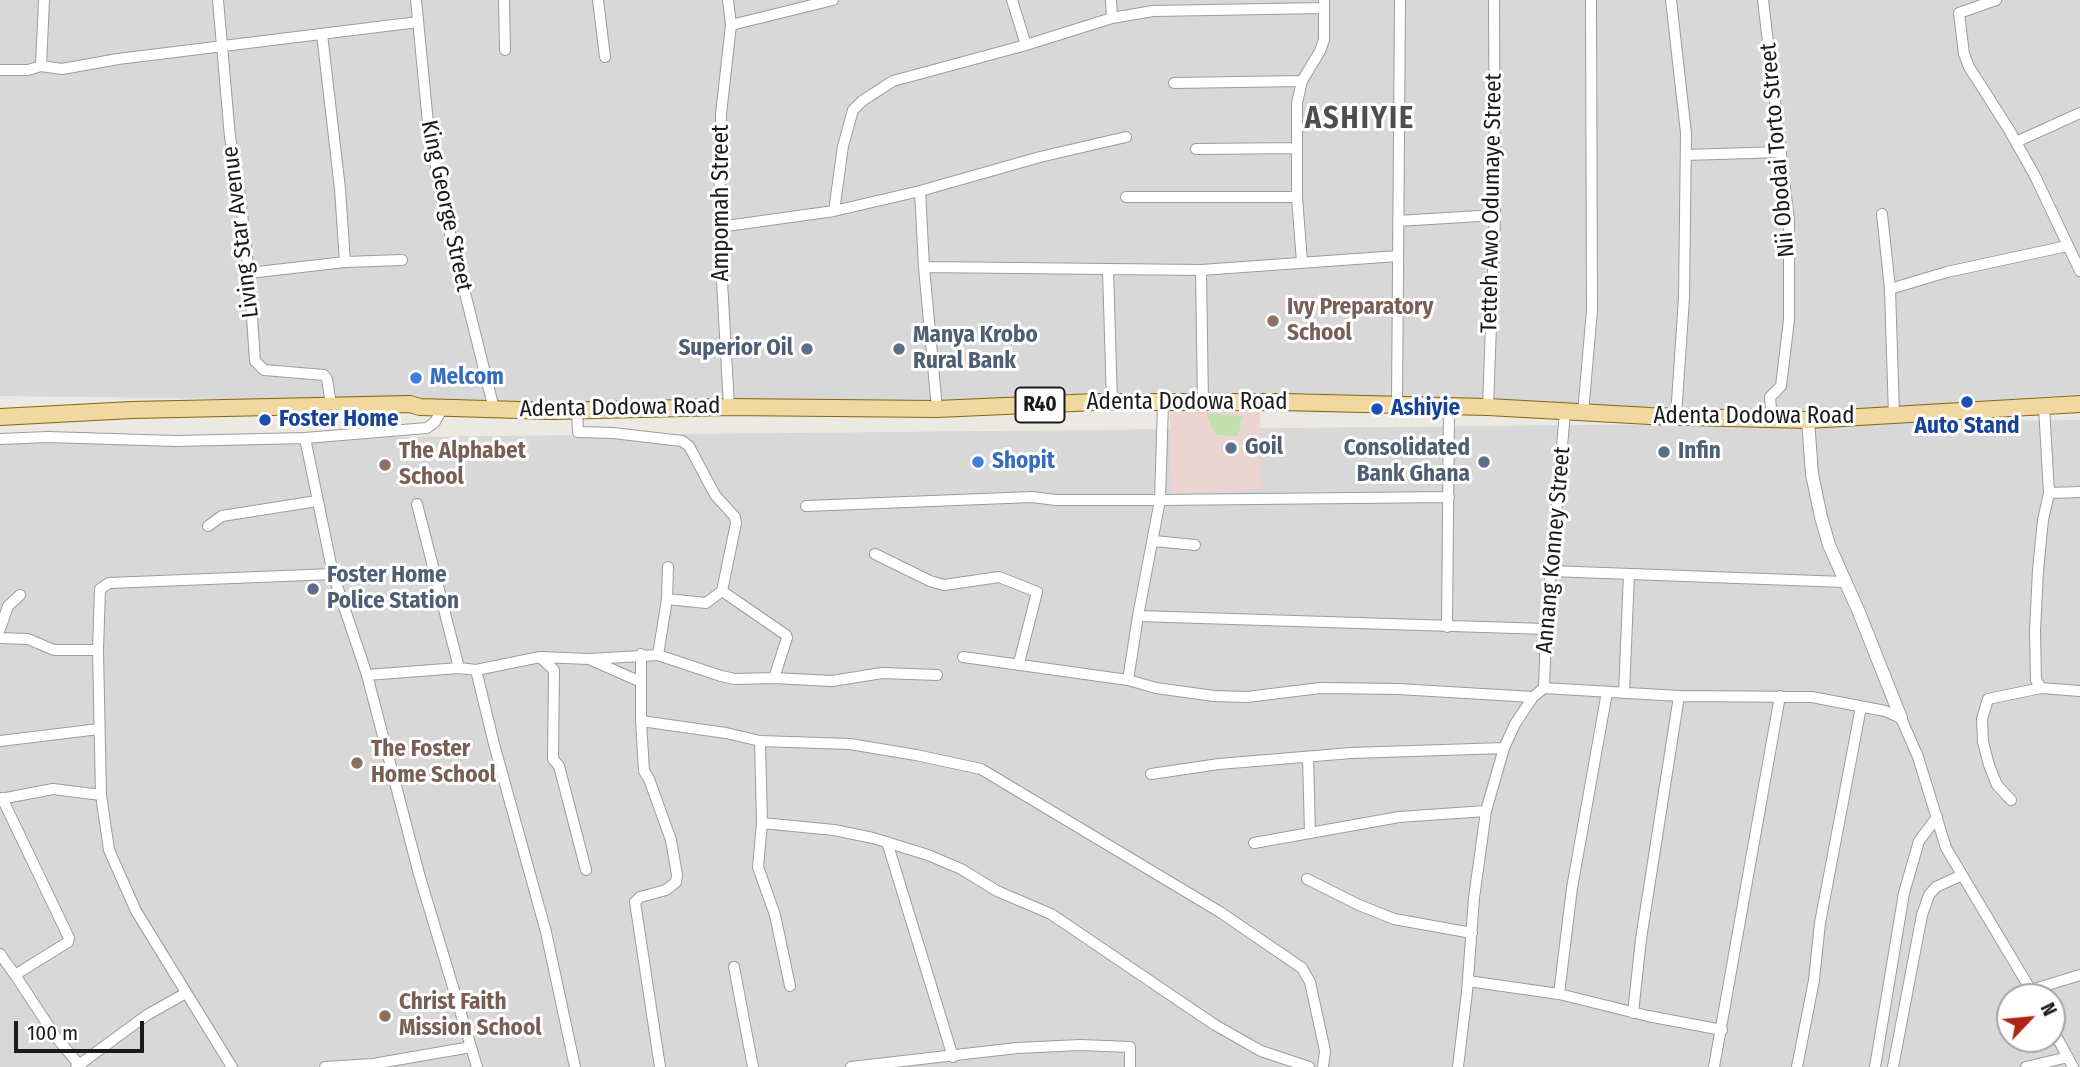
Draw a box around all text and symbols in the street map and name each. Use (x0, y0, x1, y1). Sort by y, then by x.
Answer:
street label: Nii Obodai Torto Street (1755, 42, 1801, 258)
street label: Tetteh Awo Odumaye Street (1476, 73, 1508, 333)
district label: ASHIYIE (1306, 102, 1414, 138)
street label: King George Street (414, 118, 478, 294)
street label: Ampomah Street (708, 124, 736, 282)
street label: Living Star Avenue (217, 144, 265, 320)
place label: Ivy Preparatory School (1287, 294, 1433, 348)
marker: Ivy Preparatory School (1265, 313, 1281, 329)
place label: Manya Krobo Rural Bank (913, 322, 1038, 376)
place label: Superior Oil (678, 335, 793, 363)
marker: Superior Oil (799, 341, 815, 357)
marker: Manya Krobo Rural Bank (891, 341, 907, 357)
place label: Melcom (430, 364, 504, 392)
marker: Melcom (408, 370, 424, 386)
road number: R40 (1016, 388, 1064, 422)
street label: Adenta Dodowa Road (1087, 389, 1287, 417)
street label: Adenta Dodowa Road (519, 392, 721, 424)
marker: Auto Stand (1959, 394, 1975, 410)
place label: Ashiyie (1391, 395, 1460, 423)
marker: Ashiyie (1369, 401, 1385, 417)
street label: Adenta Dodowa Road (1654, 403, 1854, 431)
place label: Foster Home (279, 406, 399, 434)
marker: Foster Home (257, 412, 273, 428)
place label: Auto Stand (1915, 413, 2019, 441)
place label: Goil (1245, 434, 1283, 462)
place label: Consolidated Bank Ghana (1344, 435, 1470, 489)
place label: The Alphabet School (399, 438, 526, 492)
place label: Infin (1678, 438, 1721, 466)
marker: Goil (1223, 440, 1239, 456)
marker: Infin (1656, 444, 1672, 460)
street label: Annang Konney Street (1531, 445, 1577, 655)
place label: Shopit (992, 448, 1055, 476)
marker: Shopit (970, 454, 986, 470)
marker: Consolidated Bank Ghana (1476, 454, 1492, 470)
marker: The Alphabet School (377, 457, 393, 473)
place label: Foster Home Police Station (327, 562, 459, 616)
marker: Foster Home Police Station (305, 581, 321, 597)
place label: The Foster Home School (371, 736, 496, 790)
marker: The Foster Home School (349, 755, 365, 771)
north arrow (1996, 983, 2066, 1053)
place label: Christ Faith Mission School (399, 989, 541, 1043)
text: N (2036, 999, 2061, 1020)
scale bar (18, 1007, 147, 1052)
marker: Christ Faith Mission School (377, 1008, 393, 1024)
text: 100 m (27, 1020, 78, 1046)

